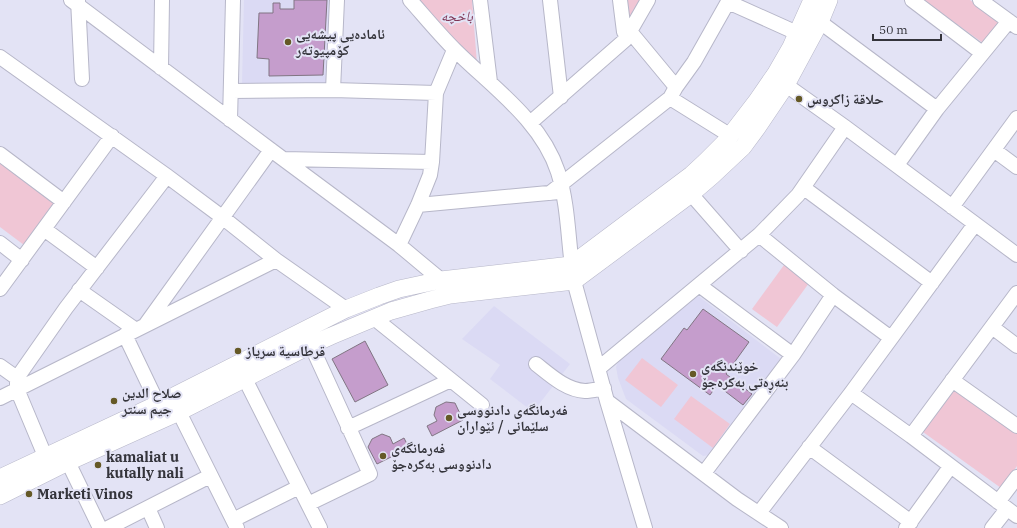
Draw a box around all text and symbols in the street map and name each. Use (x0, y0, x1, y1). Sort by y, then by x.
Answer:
park label: باخچە (441, 7, 473, 25)
scale bar (873, 16, 941, 42)
text: 50 m (879, 22, 908, 37)
place label: ئامادەیی پیشەیی کۆمپیوتەر (295, 25, 385, 59)
marker: ئامادەیی پیشەیی کۆمپیوتەر (283, 37, 293, 47)
place label: حلاقة زاکروس (807, 90, 883, 108)
marker: حلاقة زاکروس (794, 94, 804, 104)
place label: قرطاسية سرياز (245, 342, 325, 360)
marker: قرطاسية سرياز (233, 346, 243, 356)
place label: خوێندنگەی بنەڕەتی بەکرەجۆ (701, 357, 789, 394)
marker: خوێندنگەی بنەڕەتی بەکرەجۆ (688, 369, 698, 379)
place label: صلاح الدين جيم سنتر (121, 384, 181, 419)
marker: صلاح الدين جيم سنتر (109, 396, 119, 406)
place label: فەرمانگەی دادنووسی سلێمانی / ئێواران (457, 401, 568, 435)
marker: فەرمانگەی دادنووسی سلێمانی / ئێواران (444, 413, 454, 423)
place label: فەرمانگەی دادنووسی بەکرەجۆ (391, 439, 491, 473)
place label: kamaliat u kutally nali (106, 448, 184, 482)
marker: فەرمانگەی دادنووسی بەکرەجۆ (378, 451, 388, 461)
marker: kamaliat u kutally nali (93, 460, 103, 470)
place label: Marketi Vinos (37, 485, 133, 503)
marker: Marketi Vinos (24, 489, 34, 499)

